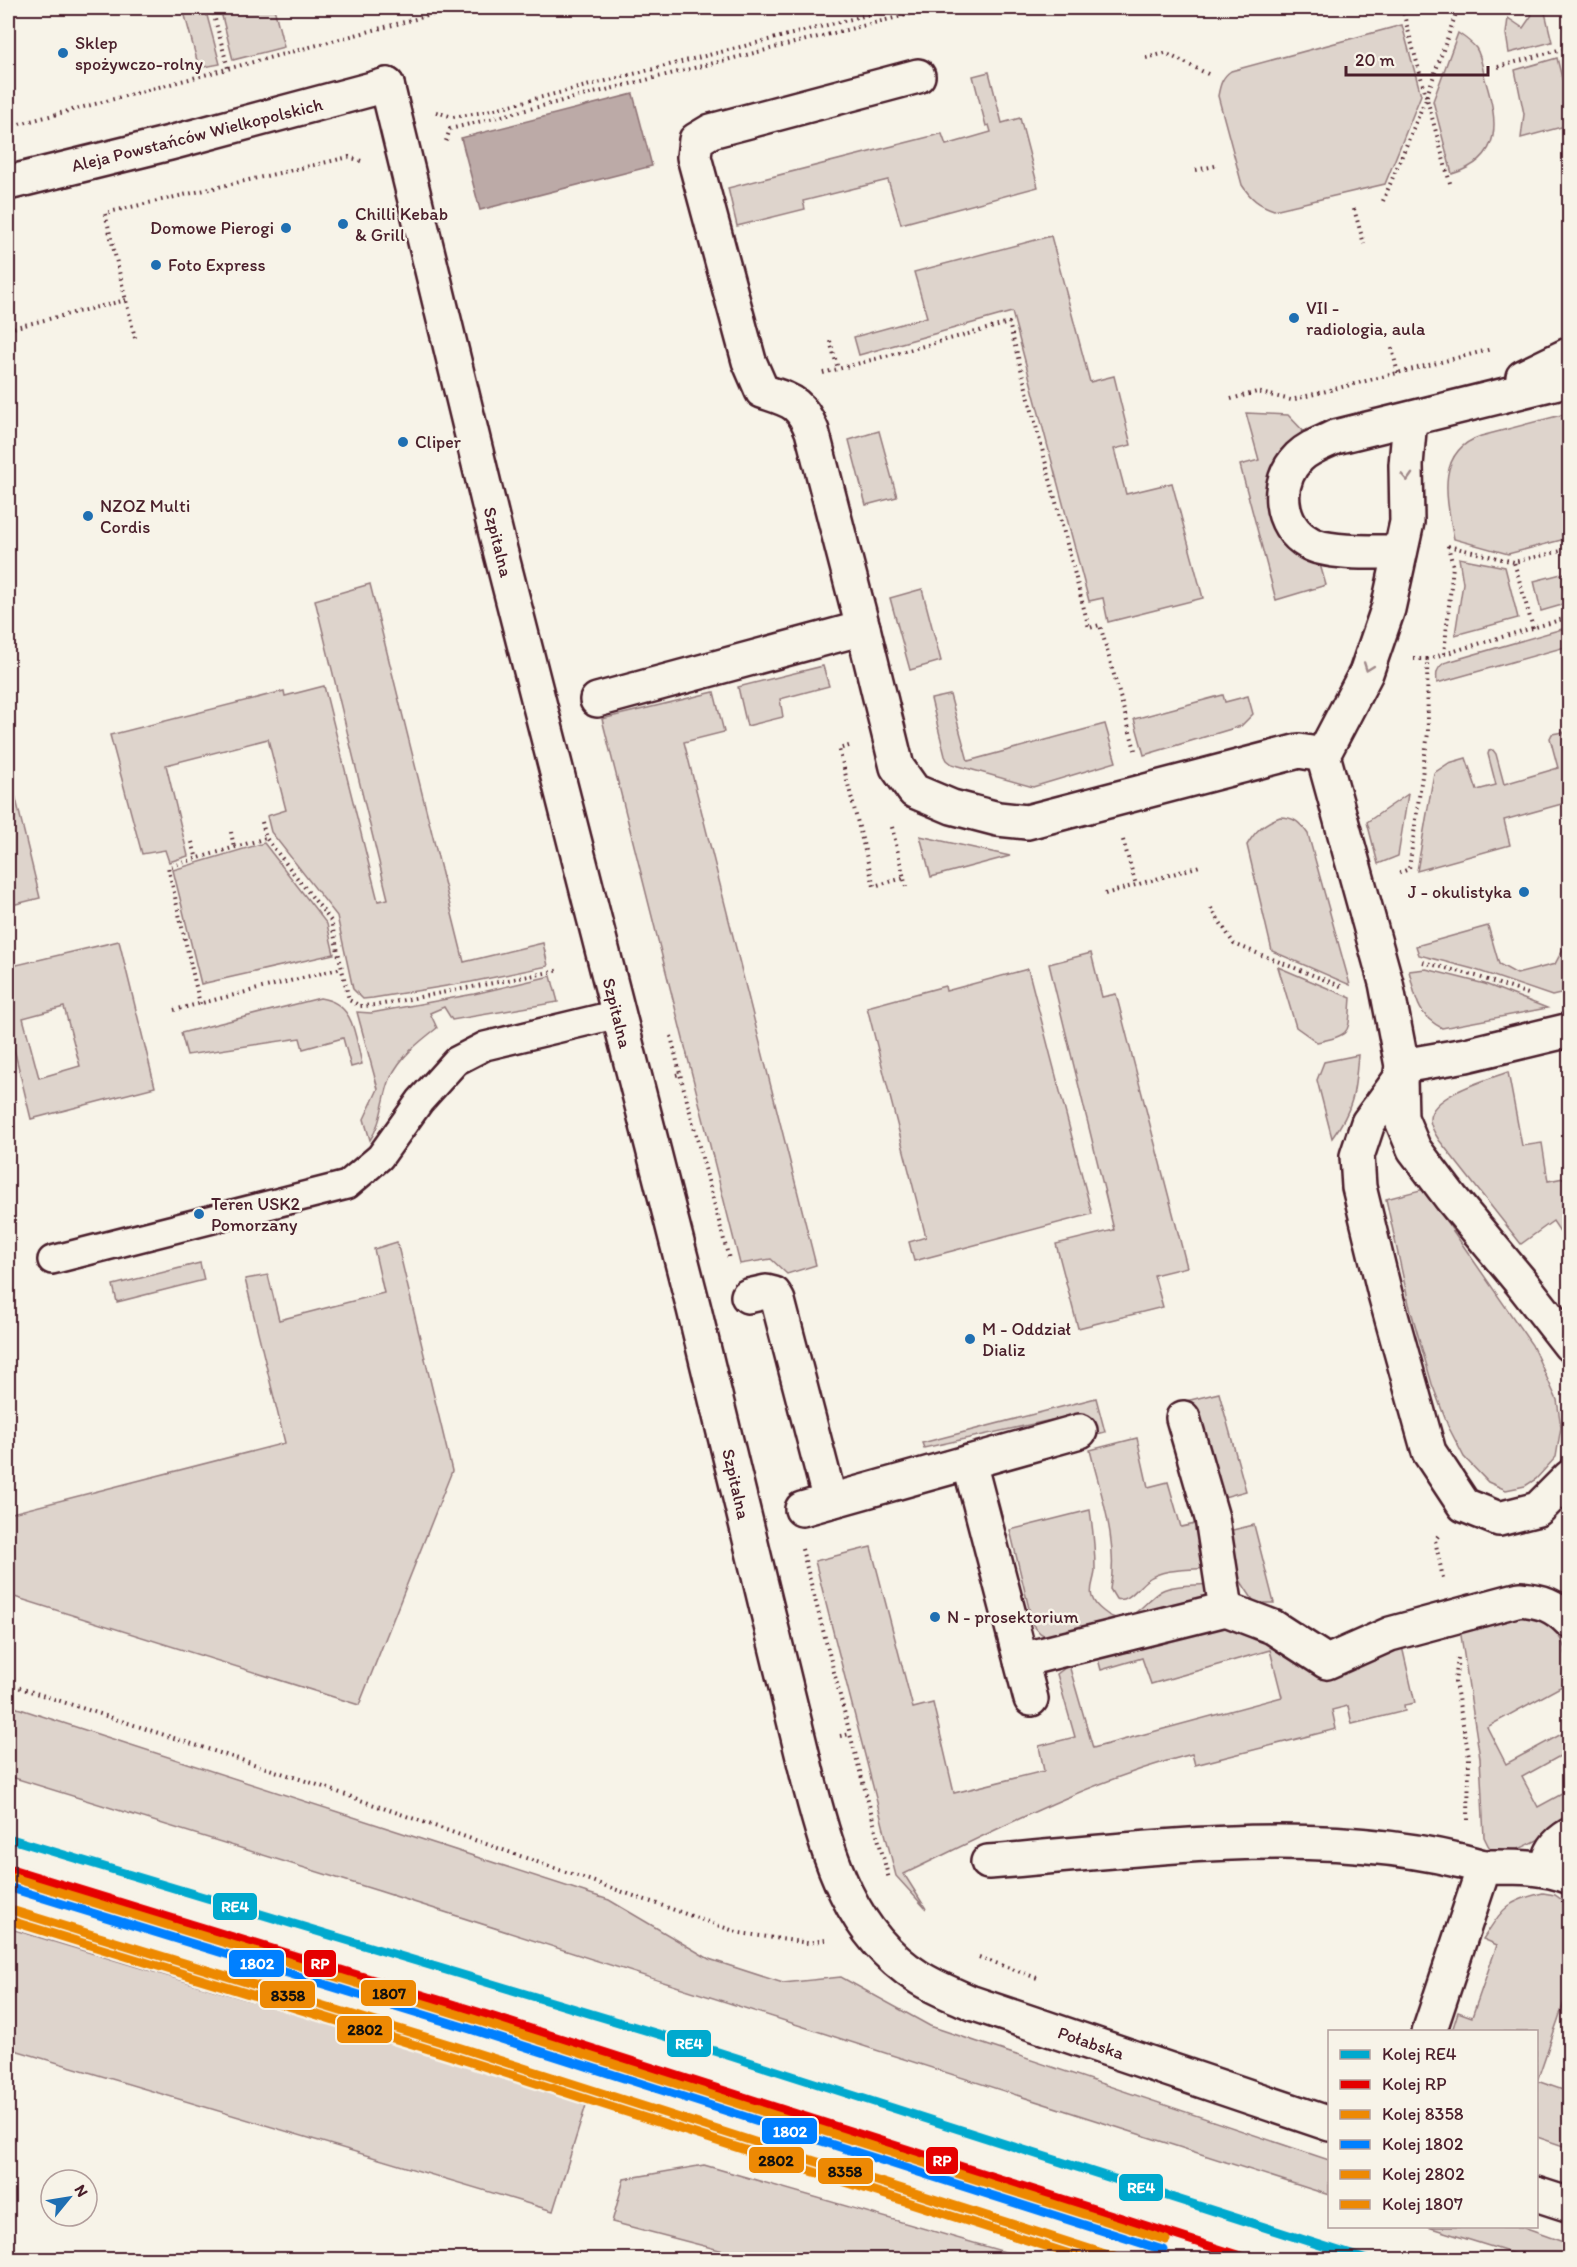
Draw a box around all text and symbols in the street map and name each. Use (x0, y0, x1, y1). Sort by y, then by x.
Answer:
place label: Sklep spożywczo-rolny (75, 32, 204, 75)
scale bar (1346, 39, 1488, 77)
marker: Sklep spożywczo-rolny (56, 46, 70, 60)
text: 20 m (1355, 49, 1395, 71)
street label: Aleja Powstańców Wielkopolskich (69, 93, 325, 177)
place label: Chilli Kebab & Grill (355, 203, 448, 246)
place label: Domowe Pierogi (150, 217, 274, 239)
marker: Chilli Kebab & Grill (336, 217, 350, 231)
marker: Domowe Pierogi (279, 221, 293, 235)
place label: Foto Express (168, 254, 266, 276)
marker: Foto Express (149, 258, 163, 272)
place label: VII - radiologia, aula (1306, 297, 1426, 340)
marker: VII - radiologia, aula (1287, 311, 1301, 325)
place label: Cliper (415, 431, 462, 453)
marker: Cliper (396, 435, 410, 449)
one-way arrow (1400, 473, 1413, 482)
place label: NZOZ Multi Cordis (100, 495, 190, 538)
street label: Szpitalna (479, 505, 517, 580)
marker: NZOZ Multi Cordis (81, 509, 95, 523)
one-way arrow (1363, 661, 1376, 672)
place label: J - okulistyka (1408, 881, 1513, 903)
marker: J - okulistyka (1517, 885, 1531, 899)
street label: Szpitalna (598, 976, 636, 1051)
place label: Teren USK2 Pomorzany (211, 1193, 301, 1236)
marker: Teren USK2 Pomorzany (192, 1207, 206, 1221)
place label: M - Oddział Dializ (982, 1318, 1071, 1361)
marker: M - Oddział Dializ (963, 1332, 977, 1346)
street label: Szpitalna (717, 1447, 755, 1522)
place label: N - prosektorium (947, 1606, 1079, 1628)
marker: N - prosektorium (928, 1610, 942, 1624)
line badge: RE4 (212, 1892, 258, 1921)
text: RE4 (221, 1897, 249, 1916)
line badge: 1802 (228, 1949, 285, 1978)
line badge: RP (303, 1949, 337, 1978)
text: 1802 (240, 1954, 275, 1973)
text: RP (311, 1954, 330, 1973)
line badge: 1807 (360, 1979, 417, 2007)
line badge: 8358 (259, 1980, 316, 2009)
text: 1807 (372, 1984, 406, 2003)
text: 8358 (271, 1986, 306, 2005)
line badge: 2802 (336, 2015, 393, 2044)
text: 2802 (347, 2020, 383, 2039)
street label: Połabska (1055, 2021, 1128, 2065)
line badge: RE4 (666, 2029, 712, 2058)
legend (1328, 2030, 1538, 2228)
text: RE4 (675, 2034, 703, 2053)
text: Kolej RE4 (1382, 2043, 1457, 2065)
text: Kolej RP (1382, 2073, 1447, 2095)
text: Kolej 8358 (1382, 2103, 1464, 2125)
line badge: 1802 (761, 2117, 818, 2145)
text: 1802 (773, 2122, 808, 2141)
text: Kolej 1802 (1382, 2133, 1464, 2155)
line badge: 2802 (748, 2146, 805, 2174)
line badge: RP (925, 2146, 959, 2175)
text: 2802 (758, 2151, 794, 2170)
text: RP (933, 2151, 952, 2170)
line badge: 8358 (817, 2157, 874, 2185)
text: 8358 (828, 2162, 863, 2181)
text: Kolej 2802 (1382, 2163, 1465, 2185)
north arrow (39, 2168, 99, 2228)
line badge: RE4 (1118, 2173, 1164, 2202)
text: RE4 (1127, 2178, 1155, 2197)
text: N (71, 2181, 92, 2200)
text: Kolej 1807 (1382, 2193, 1463, 2215)

